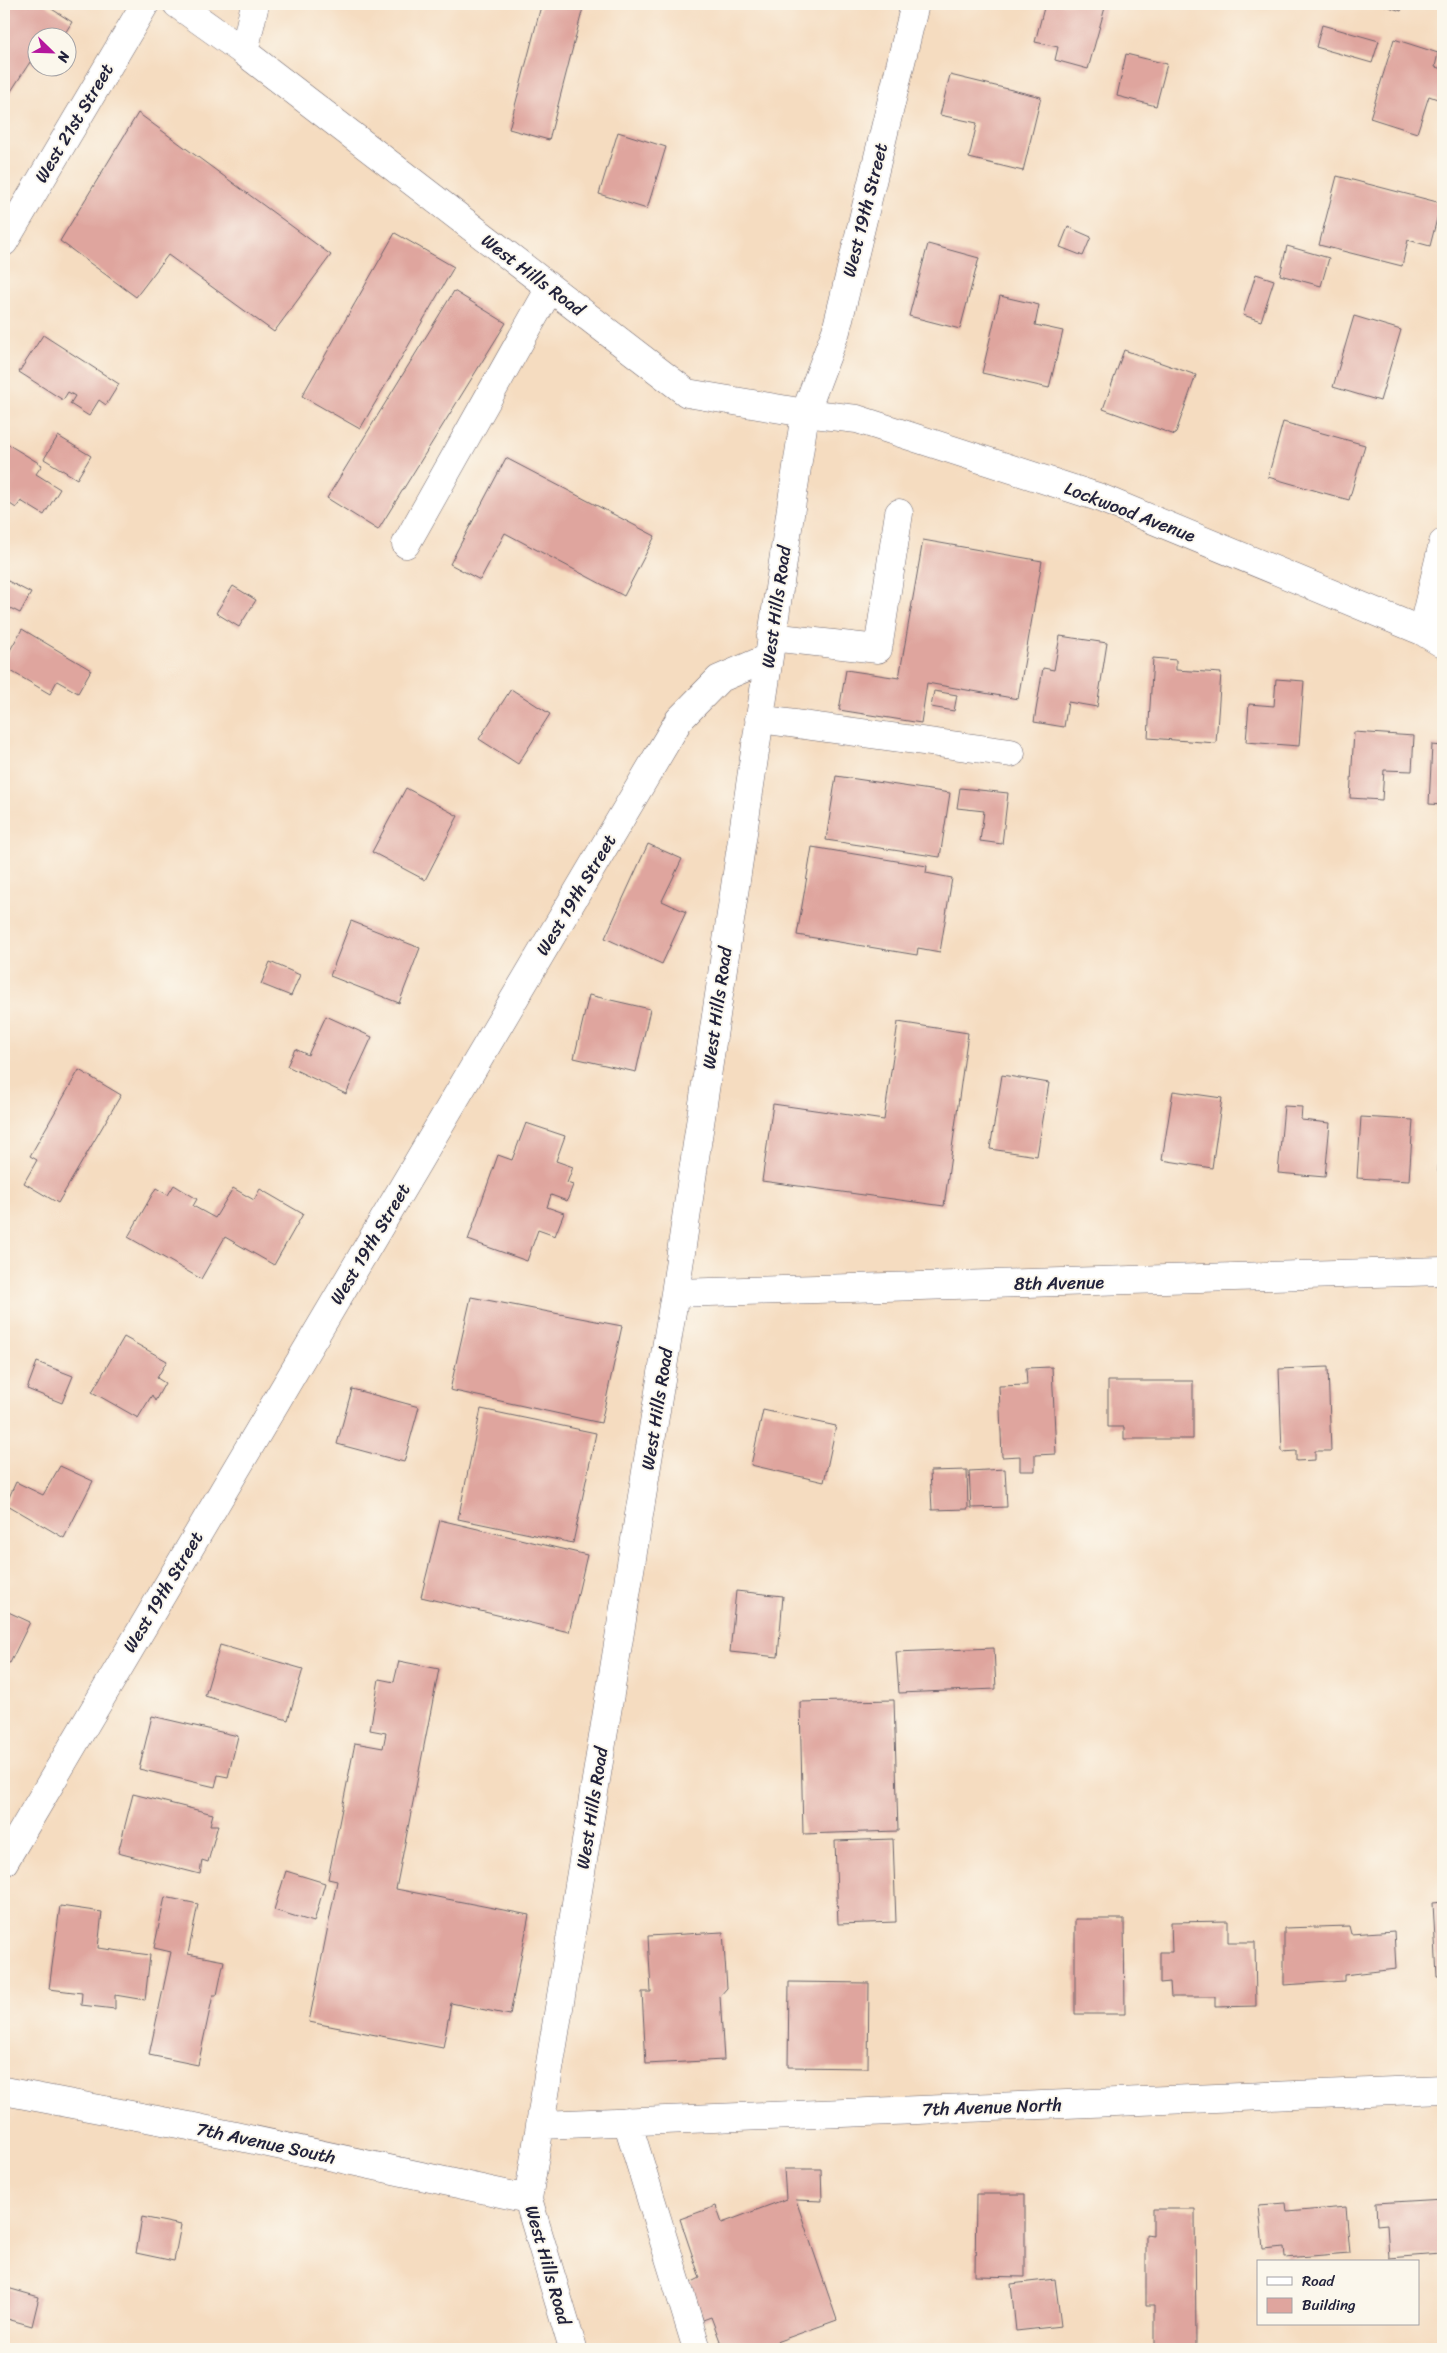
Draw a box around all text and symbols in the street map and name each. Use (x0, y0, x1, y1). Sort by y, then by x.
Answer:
north arrow (28, 28, 78, 78)
text: N (50, 47, 77, 67)
street label: West 21st Street (26, 57, 123, 189)
street label: West 19th Street (833, 140, 897, 280)
street label: West Hills Road (474, 225, 593, 326)
street label: Lockwood Avenue (1060, 472, 1201, 552)
street label: West Hills Road (752, 542, 801, 670)
street label: West 19th Street (527, 828, 625, 962)
street label: West Hills Road (693, 943, 742, 1071)
street label: West 19th Street (321, 1177, 419, 1311)
street label: 8th Avenue (1014, 1266, 1105, 1300)
street label: West Hills Road (632, 1344, 683, 1472)
street label: West 19th Street (114, 1525, 212, 1659)
street label: West Hills Road (567, 1743, 618, 1871)
street label: 7th Avenue North (921, 2089, 1063, 2125)
street label: 7th Avenue South (193, 2113, 339, 2173)
street label: West Hills Road (516, 2201, 581, 2330)
legend (1257, 2260, 1420, 2326)
text: Road (1302, 2268, 1335, 2294)
text: Building (1302, 2292, 1356, 2318)

